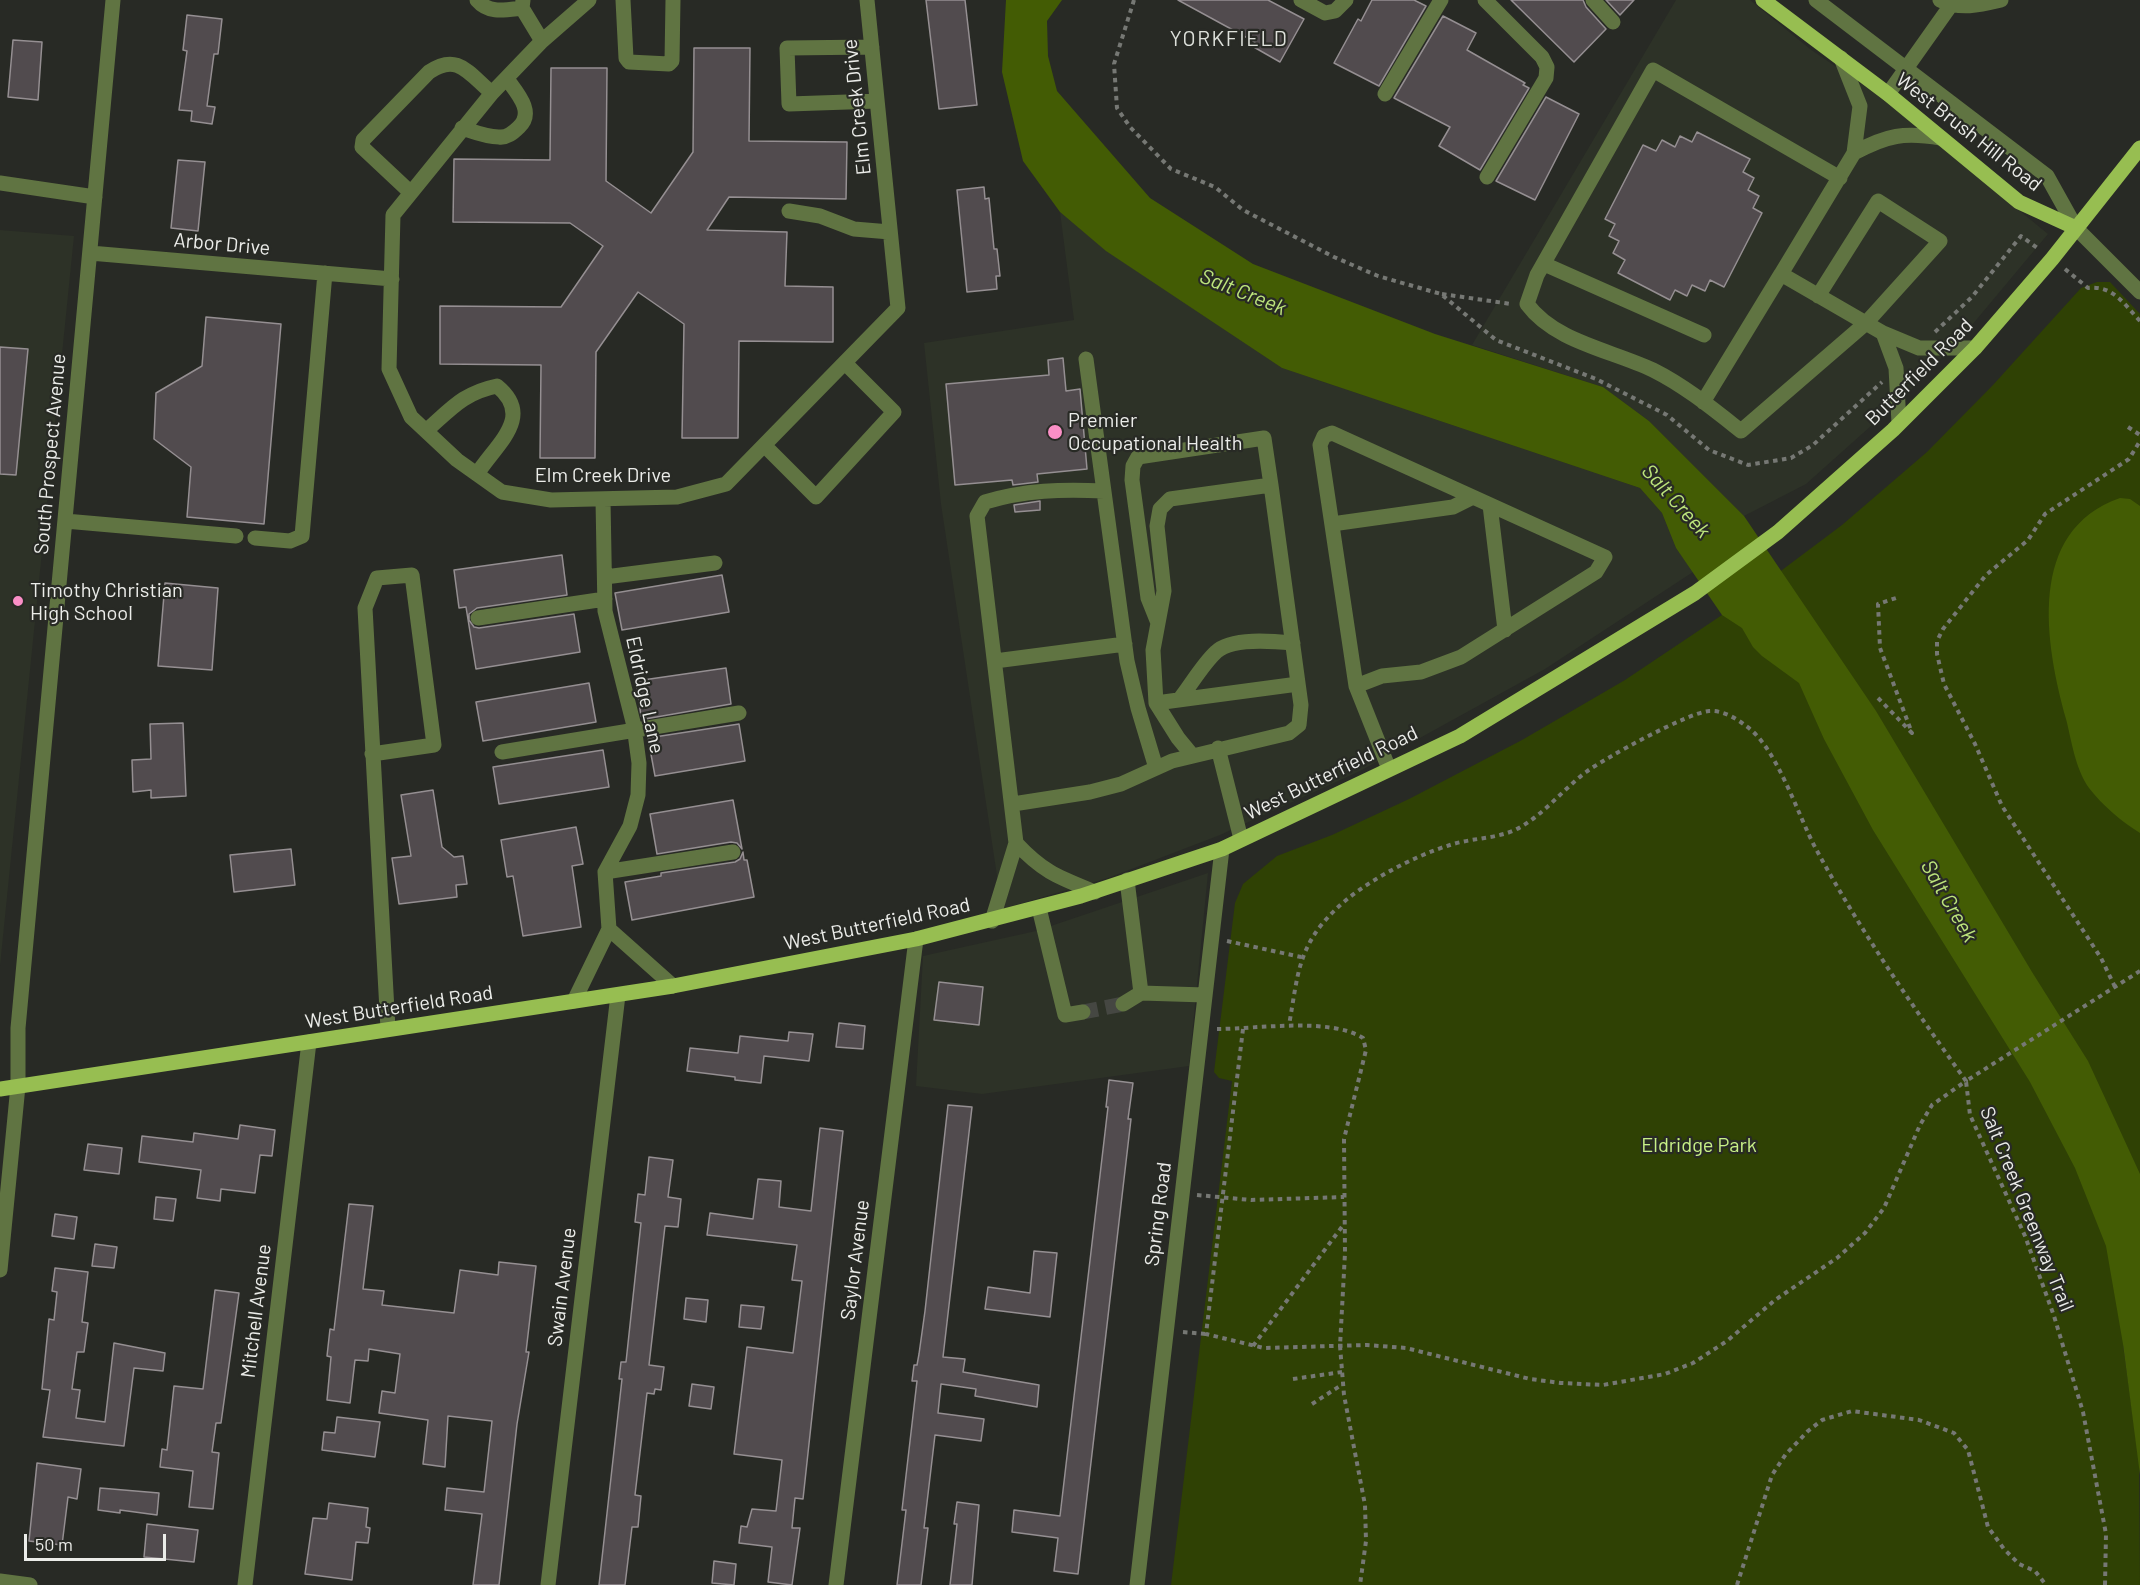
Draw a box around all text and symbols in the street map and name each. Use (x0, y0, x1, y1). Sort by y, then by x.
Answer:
district label: YORKFIELD (1170, 26, 1288, 52)
street label: Elm Creek Drive (838, 38, 876, 176)
street label: West Brush Hill Road (1891, 68, 2047, 196)
street label: Arbor Drive (173, 228, 271, 260)
water label: Salt Creek (1196, 263, 1290, 321)
street label: Butterfield Road (1860, 313, 1978, 431)
street label: South Prospect Avenue (29, 352, 71, 556)
place label: Premier Occupational Health (1068, 408, 1242, 455)
marker: Premier Occupational Health (1046, 423, 1064, 441)
water label: Salt Creek (1636, 459, 1716, 543)
street label: Elm Creek Drive (535, 463, 671, 487)
place label: Timothy Christian High School (30, 578, 183, 625)
marker: Timothy Christian High School (11, 594, 25, 608)
street label: Eldridge Lane (621, 634, 669, 756)
street label: West Butterfield Road (1240, 721, 1422, 825)
water label: Salt Creek (1915, 855, 1983, 947)
street label: West Butterfield Road (782, 893, 972, 955)
street label: West Butterfield Road (303, 980, 495, 1034)
street label: Salt Creek Greenway Trail (1975, 1103, 2079, 1315)
park label: Eldridge Park (1641, 1133, 1757, 1157)
street label: Spring Road (1140, 1161, 1176, 1267)
street label: Saylor Avenue (836, 1198, 874, 1322)
street label: Swain Avenue (543, 1226, 581, 1348)
street label: Mitchell Avenue (236, 1243, 276, 1379)
scale bar (27, 1522, 170, 1560)
text: 50 m (35, 1533, 73, 1555)

